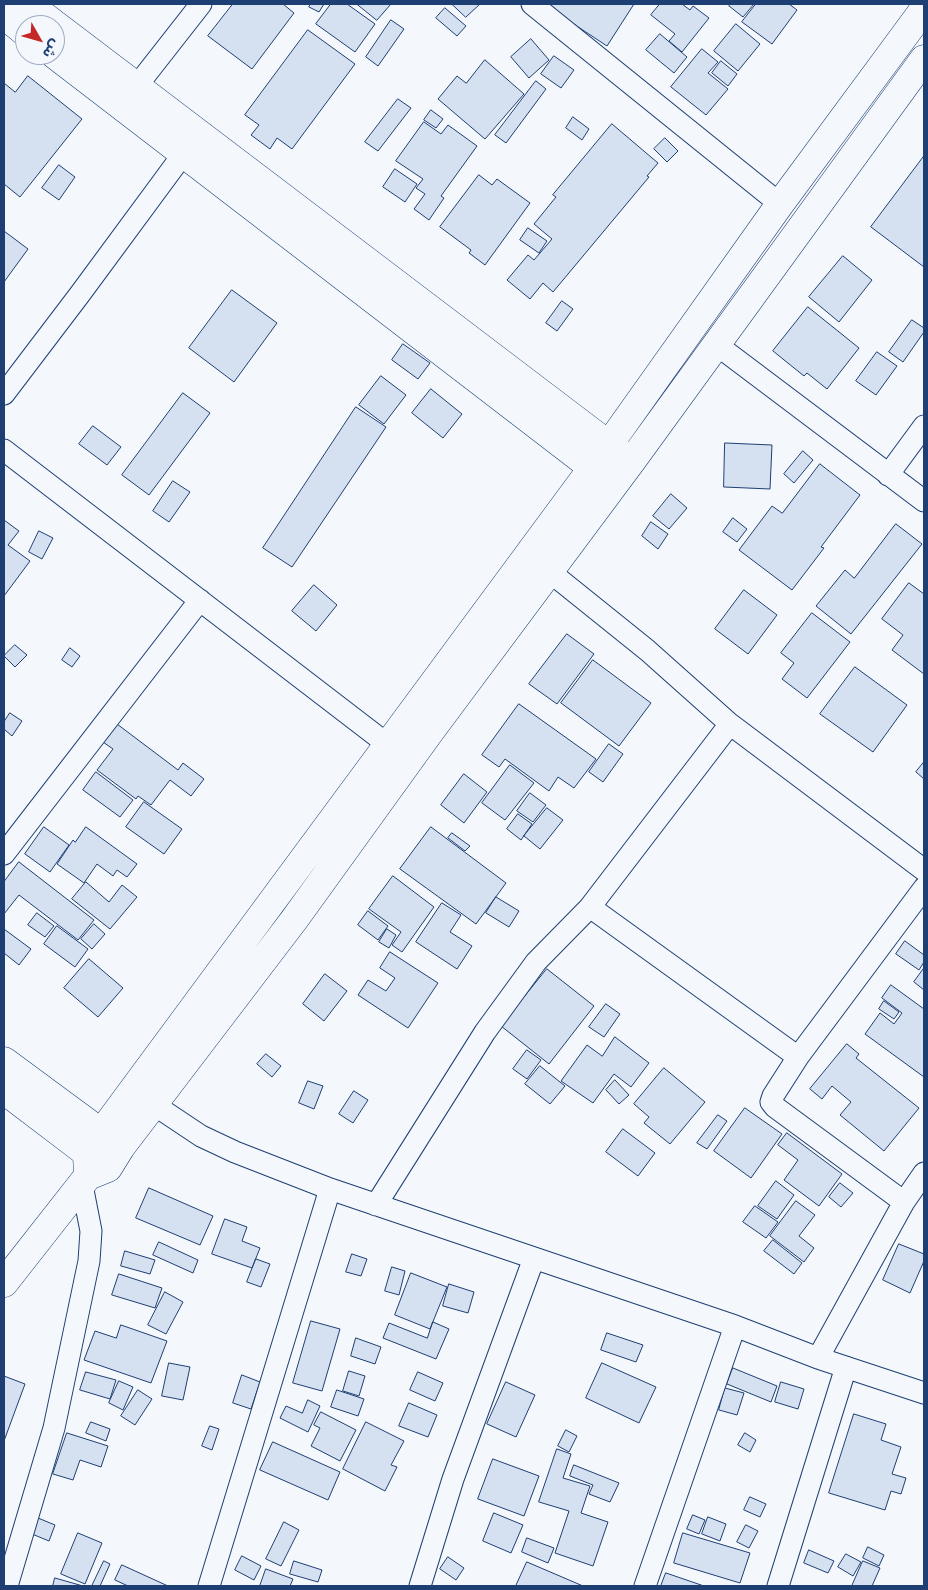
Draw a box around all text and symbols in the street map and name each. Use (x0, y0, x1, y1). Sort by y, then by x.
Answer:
north arrow (15, 15, 65, 65)
text: ش (38, 36, 65, 62)

